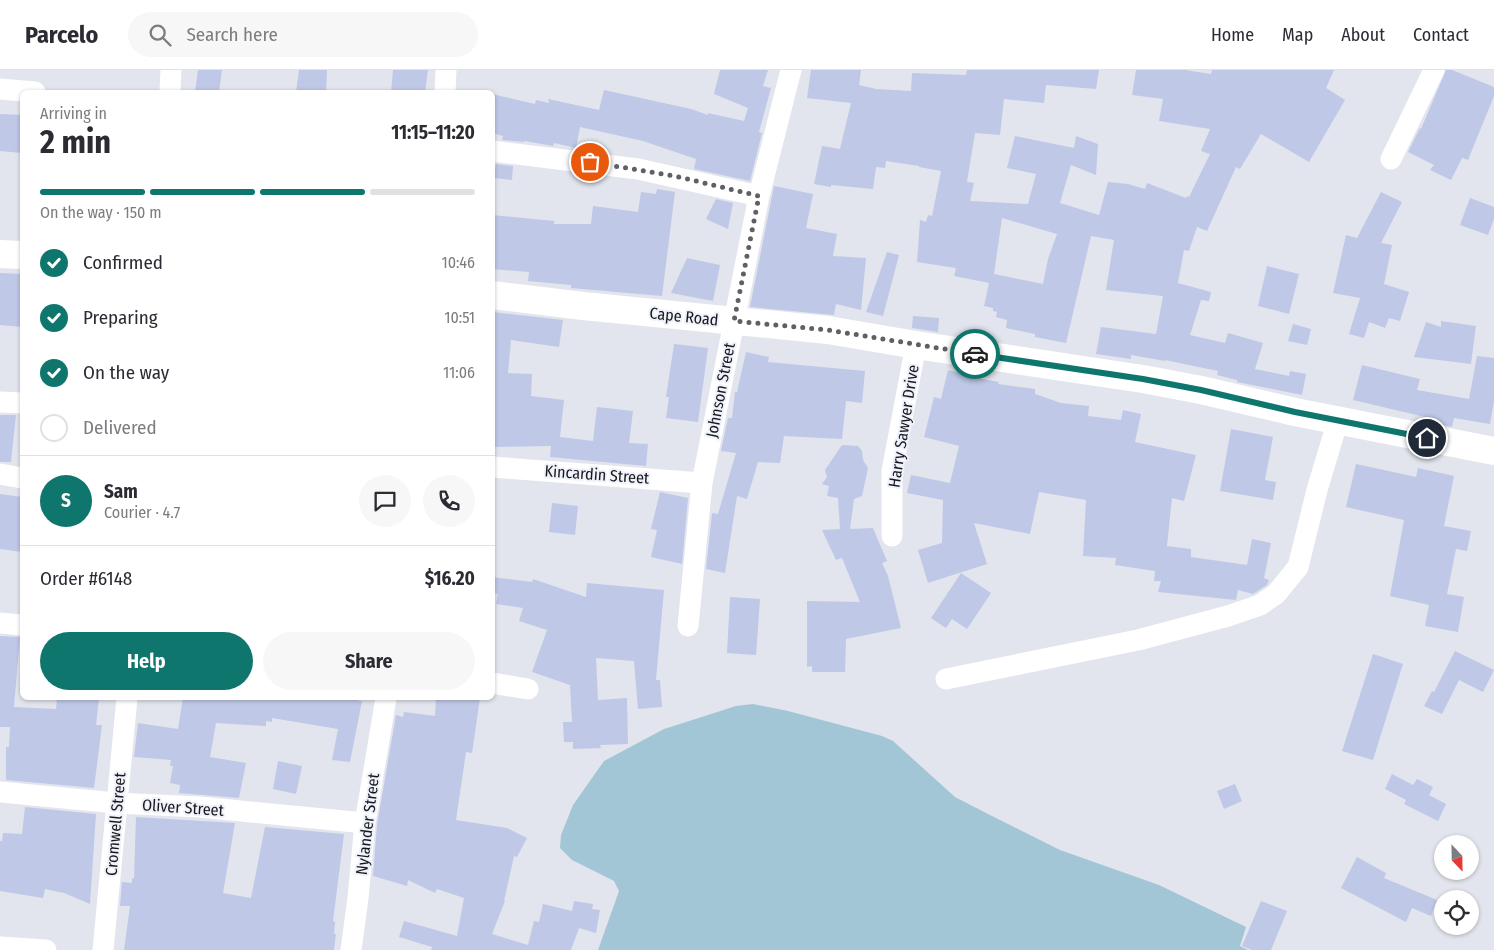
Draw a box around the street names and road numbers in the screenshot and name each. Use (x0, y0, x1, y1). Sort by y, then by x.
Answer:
street label: Cape Road (649, 303, 719, 330)
street label: Johnson Street (702, 340, 739, 439)
street label: Harry Sawyer Drive (884, 363, 923, 489)
street label: Kincardin Street (544, 461, 651, 488)
street label: Cromwell Street (102, 771, 130, 877)
street label: Nylander Street (352, 771, 383, 876)
street label: Oliver Street (141, 795, 225, 820)

